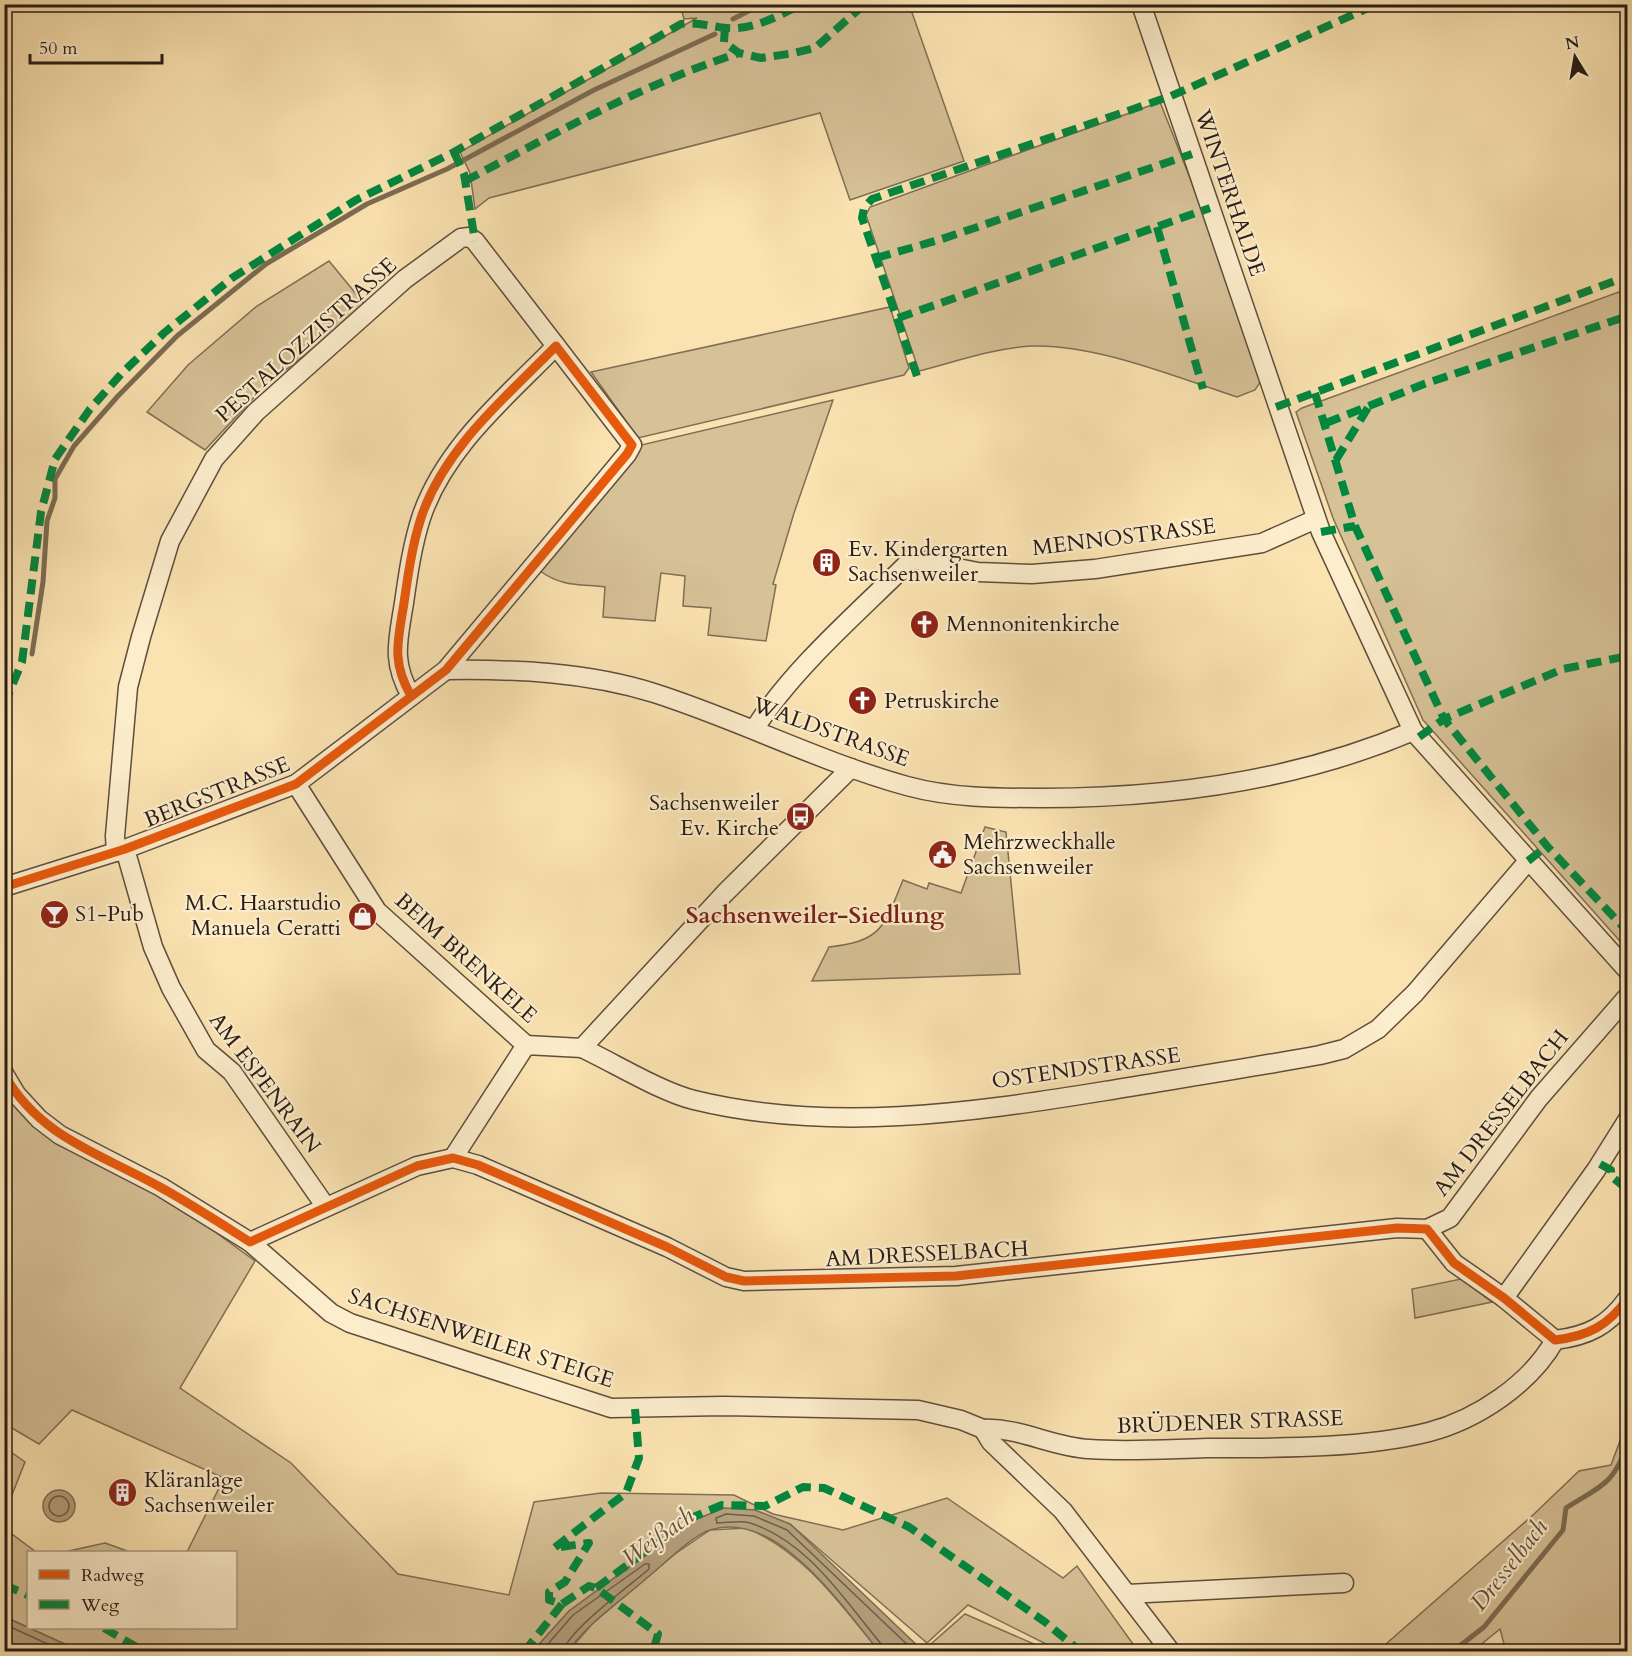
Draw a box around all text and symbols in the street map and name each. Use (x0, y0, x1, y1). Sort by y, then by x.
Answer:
scale bar (30, 27, 162, 65)
north arrow (1545, 27, 1605, 87)
text: N (1563, 31, 1581, 55)
text: 50 m (39, 36, 78, 61)
street label: WINTERHALDE (1187, 105, 1273, 280)
street label: PESTALOZZISTRASSE (209, 250, 403, 430)
street label: MENNOSTRASSE (1031, 511, 1217, 563)
place label: Ev. Kindergarten Sachsenweiler (848, 534, 1009, 589)
building icon: Ev. Kindergarten Sachsenweiler (811, 546, 843, 578)
church icon: Mennonitenkirche (909, 608, 941, 640)
place label: Mennonitenkirche (946, 609, 1120, 639)
church icon: Petruskirche (847, 685, 879, 717)
place label: Petruskirche (884, 686, 1000, 716)
street label: WALDSTRASSE (747, 689, 914, 774)
street label: BERGSTRASSE (140, 749, 294, 835)
place label: Sachsenweiler Ev. Kirche (649, 788, 780, 843)
bus stop icon: Sachsenweiler Ev. Kirche (784, 800, 816, 832)
place label: Mehrzweckhalle Sachsenweiler (963, 827, 1116, 882)
public building icon: Mehrzweckhalle Sachsenweiler (926, 839, 958, 871)
street label: BEIM BRENKELE (388, 886, 544, 1030)
place label: M.C. Haarstudio Manuela Ceratti (185, 888, 341, 943)
bar icon: S1-Pub (38, 898, 70, 930)
place label: S1-Pub (75, 899, 144, 929)
district label: Sachsenweiler-Siedlung (686, 899, 945, 932)
shop icon: M.C. Haarstudio Manuela Ceratti (346, 900, 378, 932)
street label: AM ESPENRAIN (202, 1006, 328, 1160)
street label: AM DRESSELBACH (1426, 1023, 1576, 1203)
street label: OSTENDSTRASSE (990, 1040, 1182, 1096)
street label: AM DRESSELBACH (824, 1234, 1030, 1274)
street label: SACHSENWEILER STEIGE (344, 1281, 618, 1395)
street label: BRÜDENER STRASSE (1116, 1403, 1344, 1441)
place label: Kläranlage Sachsenweiler (144, 1465, 275, 1520)
building icon: Kläranlage Sachsenweiler (107, 1477, 139, 1509)
water label: Weißach (615, 1499, 701, 1575)
water label: Dresselbach (1463, 1512, 1556, 1618)
legend (27, 1551, 237, 1629)
text: Radweg (81, 1563, 144, 1588)
text: Weg (80, 1593, 120, 1618)

